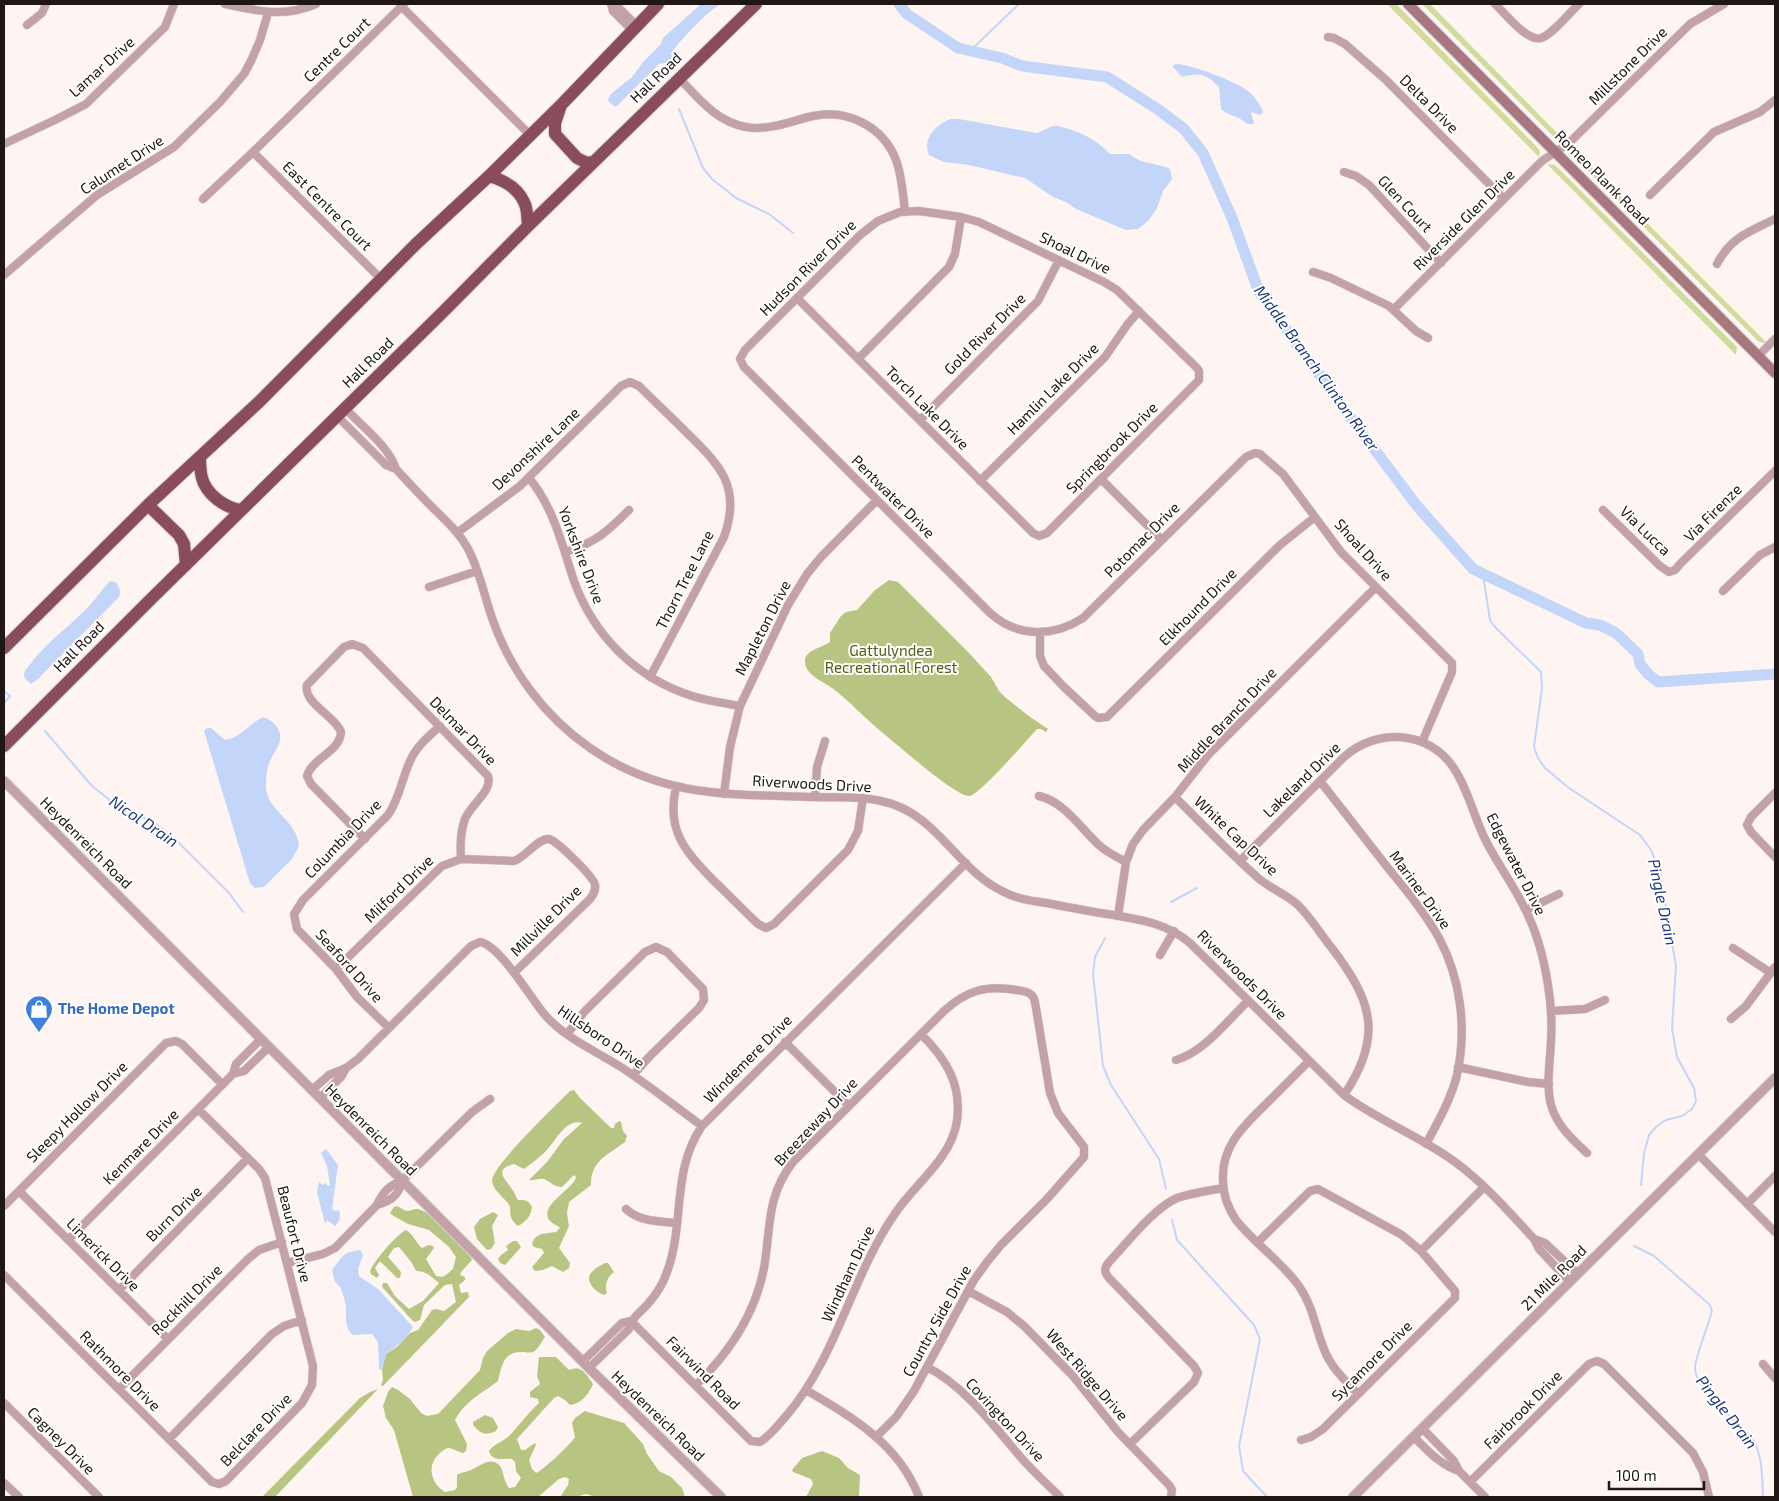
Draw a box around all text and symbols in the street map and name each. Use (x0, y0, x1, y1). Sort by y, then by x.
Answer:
street label: Centre Court (299, 13, 374, 85)
street label: Millstone Drive (1584, 22, 1670, 108)
street label: Lamar Drive (65, 32, 138, 100)
street label: Hall Road (626, 48, 685, 106)
street label: Delta Drive (1397, 70, 1463, 136)
street label: Romeo Plank Road (1552, 126, 1654, 228)
street label: Calumet Drive (76, 131, 166, 198)
street label: East Centre Court (279, 157, 376, 254)
street label: Riverside Glen Drive (1409, 165, 1518, 274)
street label: Glen Court (1375, 171, 1437, 236)
street label: Hudson River Drive (755, 215, 859, 319)
street label: Shoal Drive (1037, 227, 1114, 277)
water label: Middle Branch Clinton River (1251, 281, 1384, 455)
street label: Gold River Drive (940, 289, 1029, 378)
street label: Hall Road (338, 333, 397, 391)
street label: Hamlin Lake Drive (1003, 339, 1102, 438)
street label: Torch Lake Drive (882, 362, 973, 453)
street label: Springbrook Drive (1062, 398, 1161, 497)
street label: Devonshire Lane (488, 403, 583, 493)
street label: Pentwater Drive (848, 451, 939, 542)
street label: Via Firenze (1680, 480, 1745, 545)
street label: Potomac Drive (1100, 498, 1183, 581)
street label: Via Lucca (1617, 502, 1675, 559)
street label: Yorkshire Drive (555, 504, 609, 606)
street label: Shoal Drive (1331, 515, 1396, 584)
street label: Thorn Tree Lane (651, 527, 717, 632)
street label: Elkhound Drive (1155, 564, 1240, 649)
street label: Mapleton Drive (730, 577, 794, 678)
street label: Hall Road (49, 617, 108, 676)
park label: Gattulyndea Recreational Forest (825, 641, 958, 676)
street label: Middle Branch Drive (1173, 663, 1280, 776)
street label: Delmar Drive (427, 692, 501, 768)
street label: Lakeland Drive (1259, 738, 1344, 821)
street label: Riverwoods Drive (752, 771, 872, 795)
water label: Nicol Drain (106, 791, 182, 851)
street label: White Cap Drive (1191, 792, 1282, 879)
street label: Heydenreich Road (37, 793, 136, 892)
street label: Columbia Drive (300, 795, 384, 881)
street label: Edgewater Drive (1483, 809, 1550, 918)
street label: Mariner Drive (1386, 847, 1455, 932)
street label: Milford Drive (360, 851, 436, 926)
water label: Pingle Drain (1645, 857, 1682, 947)
street label: Millville Drive (506, 881, 585, 960)
street label: Seaford Drive (312, 925, 387, 1006)
street label: Riverwoods Drive (1194, 926, 1291, 1023)
shop icon: The Home Depot (24, 994, 54, 1033)
place label: The Home Depot (58, 999, 175, 1017)
street label: Hillsboro Drive (555, 1001, 648, 1072)
street label: Windemere Drive (699, 1010, 795, 1106)
street label: Sleepy Hollow Drive (22, 1057, 131, 1166)
street label: Breezeway Drive (770, 1073, 861, 1169)
street label: Heydenreich Road (322, 1080, 421, 1179)
street label: Kenmare Drive (99, 1105, 182, 1188)
street label: Burn Drive (142, 1182, 205, 1245)
street label: Beaufort Drive (274, 1184, 316, 1284)
street label: Limerick Drive (63, 1214, 144, 1295)
street label: Windham Drive (817, 1223, 877, 1325)
street label: 21 Mile Road (1517, 1241, 1590, 1314)
street label: Rockhill Drive (147, 1260, 225, 1338)
street label: Country Side Drive (898, 1262, 974, 1379)
street label: Sycamore Drive (1327, 1316, 1415, 1404)
street label: West Ridge Drive (1043, 1325, 1132, 1424)
street label: Rathmore Drive (77, 1326, 165, 1414)
street label: Fairwind Road (663, 1332, 744, 1413)
street label: Heydenreich Road (608, 1366, 709, 1464)
street label: Fairbrook Drive (1479, 1366, 1565, 1452)
water label: Pingle Drain (1693, 1371, 1762, 1452)
street label: Covington Drive (962, 1374, 1049, 1465)
street label: Belclare Drive (216, 1389, 295, 1470)
street label: Cagney Drive (24, 1403, 99, 1478)
scale bar (1609, 1458, 1704, 1490)
text: 100 m (1616, 1466, 1657, 1484)

